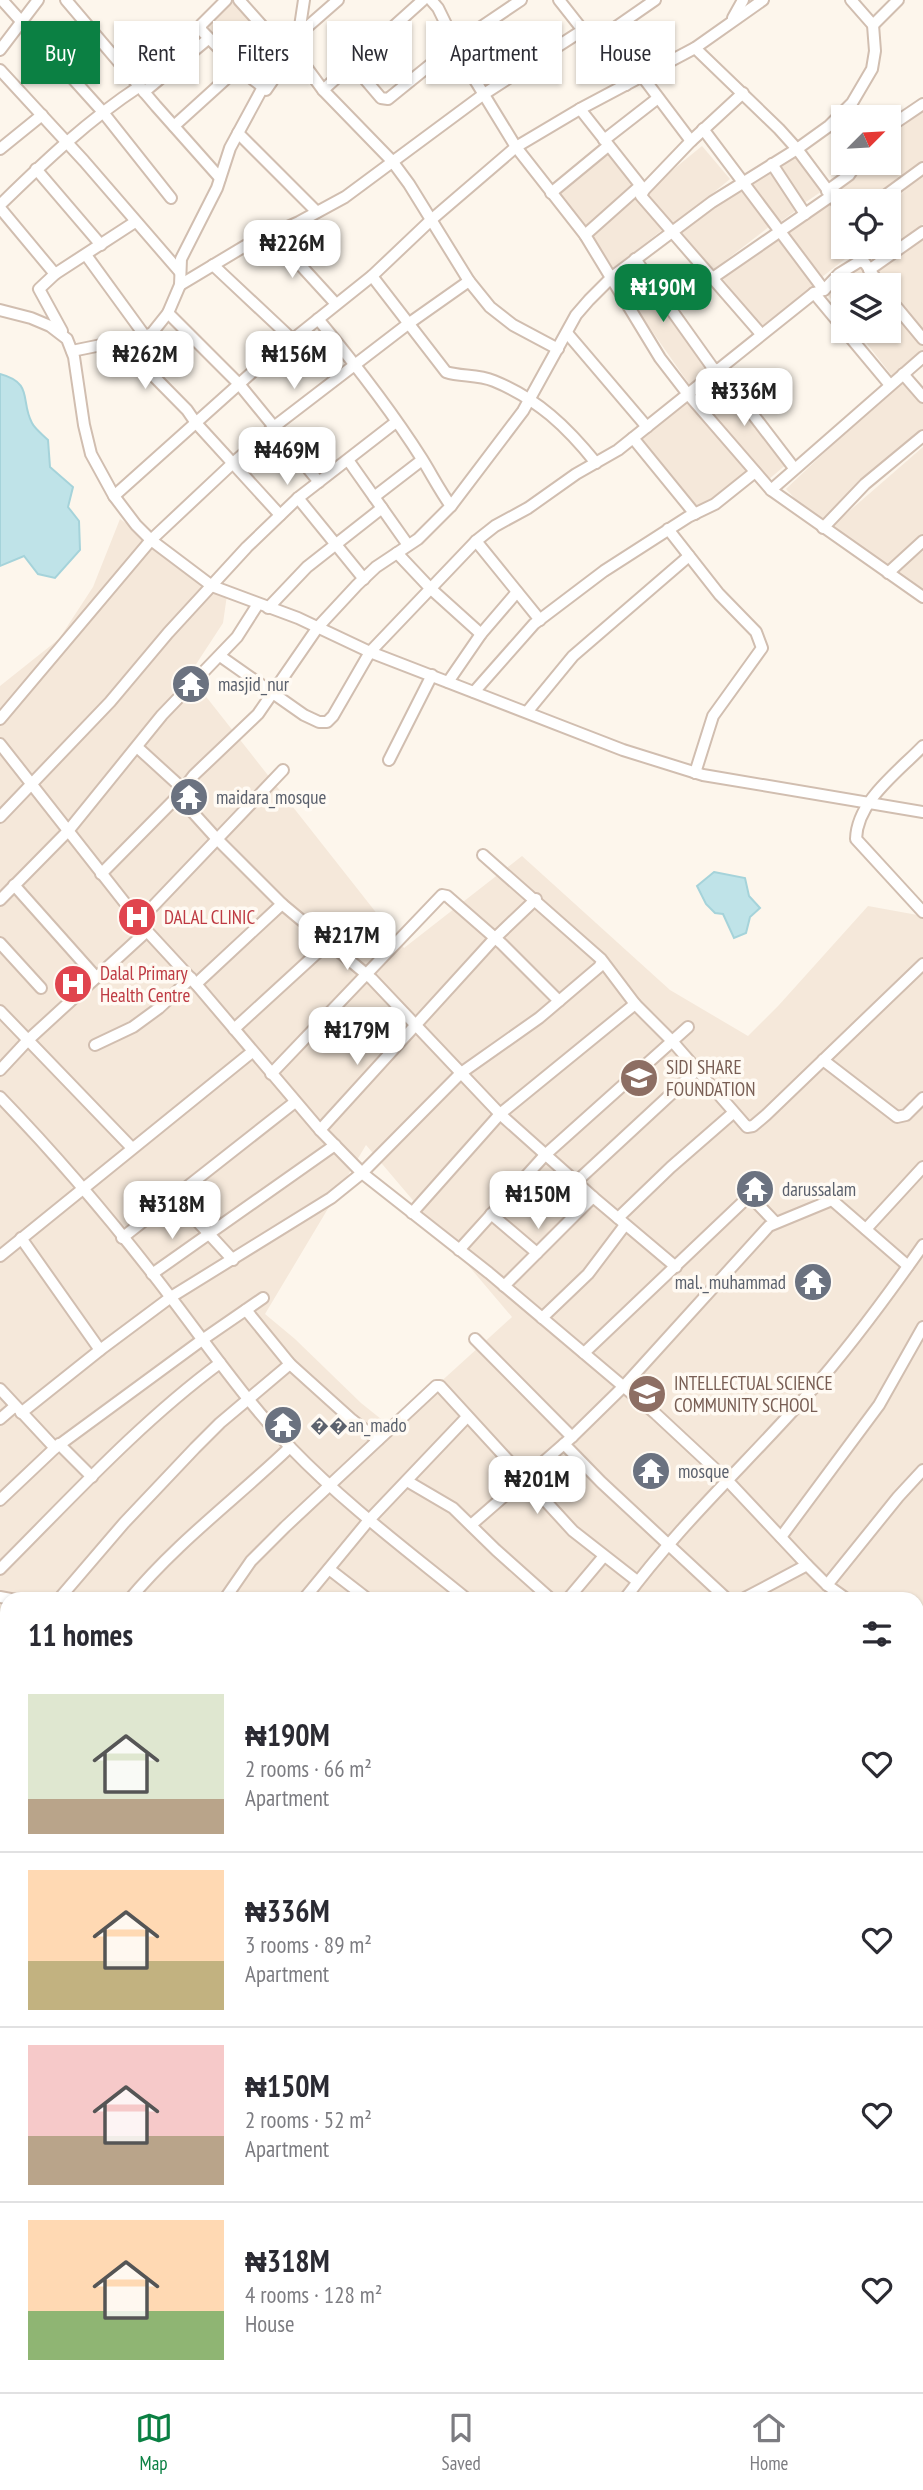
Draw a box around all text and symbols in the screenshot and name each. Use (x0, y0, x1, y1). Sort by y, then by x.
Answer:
chip: Buy (21, 21, 100, 84)
chip: Rent (114, 21, 199, 84)
chip: Filters (213, 21, 313, 84)
chip: New (327, 21, 412, 84)
chip: Apartment (426, 21, 562, 84)
chip: House (576, 21, 675, 84)
north arrow (831, 105, 901, 175)
map controls (831, 105, 901, 343)
button: locate (831, 189, 901, 259)
pin: ₦226M (243, 220, 341, 280)
text: ₦226M (260, 228, 324, 257)
pin: ₦190M (614, 264, 712, 324)
text: ₦190M (631, 272, 695, 301)
button: layers (831, 273, 901, 343)
pin: ₦262M (96, 332, 194, 391)
pin: ₦156M (245, 332, 343, 391)
text: ₦262M (113, 339, 177, 368)
text: ₦156M (262, 339, 326, 368)
pin: ₦336M (695, 368, 793, 428)
text: ₦336M (712, 376, 776, 405)
pin: ₦469M (238, 428, 336, 487)
text: ₦469M (255, 435, 319, 464)
temple icon: masjid_nur (170, 663, 212, 705)
place label: masjid_nur (218, 672, 290, 696)
temple icon: maidara_mosque (168, 776, 210, 818)
place label: maidara_mosque (216, 785, 327, 809)
hospital icon: DALAL CLINIC (116, 896, 158, 938)
place label: DALAL CLINIC (164, 905, 255, 929)
pin: ₦217M (298, 912, 396, 972)
text: ₦217M (315, 920, 379, 949)
place label: Dalal Primary Health Centre (100, 961, 190, 1007)
hospital icon: Dalal Primary Health Centre (52, 963, 94, 1005)
pin: ₦179M (308, 1007, 406, 1067)
text: ₦179M (325, 1015, 389, 1044)
place label: SIDI SHARE FOUNDATION (666, 1055, 756, 1101)
school or university icon: SIDI SHARE FOUNDATION (618, 1057, 660, 1099)
temple icon: darussalam (734, 1168, 776, 1210)
pin: ₦150M (489, 1172, 587, 1231)
place label: darussalam (782, 1177, 856, 1201)
text: ₦150M (506, 1179, 570, 1208)
pin: ₦318M (123, 1182, 221, 1241)
text: ₦318M (140, 1189, 204, 1218)
temple icon: mal._muhammad (792, 1261, 834, 1303)
place label: mal._muhammad (675, 1270, 786, 1294)
place label: INTELLECTUAL SCIENCE COMMUNITY SCHOOL (674, 1371, 833, 1417)
school or university icon: INTELLECTUAL SCIENCE COMMUNITY SCHOOL (626, 1373, 668, 1415)
temple icon: ��an_mado (262, 1404, 304, 1446)
place label: ��an_mado (310, 1413, 407, 1437)
temple icon: mosque (630, 1450, 672, 1492)
pin: ₦201M (488, 1456, 586, 1516)
place label: mosque (678, 1459, 729, 1483)
text: ₦201M (505, 1464, 569, 1493)
text: 11 homes (28, 1615, 133, 1654)
icon: filters (858, 1615, 896, 1653)
text: ₦190M (245, 1715, 330, 1754)
icon: home (84, 1722, 168, 1806)
icon: heart (858, 1745, 896, 1783)
text: 2 rooms · 66 m² (245, 1754, 372, 1783)
text: Apartment (245, 1783, 329, 1812)
text: ₦336M (245, 1891, 330, 1930)
icon: home (84, 1898, 168, 1982)
icon: heart (858, 1921, 896, 1959)
text: 3 rooms · 89 m² (245, 1930, 372, 1959)
text: Apartment (245, 1959, 329, 1988)
text: ₦150M (245, 2066, 330, 2105)
icon: home (84, 2073, 168, 2157)
icon: heart (858, 2096, 896, 2134)
text: 2 rooms · 52 m² (245, 2105, 372, 2134)
text: Apartment (245, 2134, 329, 2163)
text: ₦318M (245, 2241, 330, 2280)
icon: home (84, 2248, 168, 2332)
icon: heart (858, 2271, 896, 2309)
text: 4 rooms · 128 m² (245, 2280, 382, 2309)
text: House (245, 2309, 295, 2338)
tab: Map (135, 2409, 173, 2475)
tab: Saved (442, 2409, 481, 2475)
tab: Home (750, 2409, 788, 2475)

